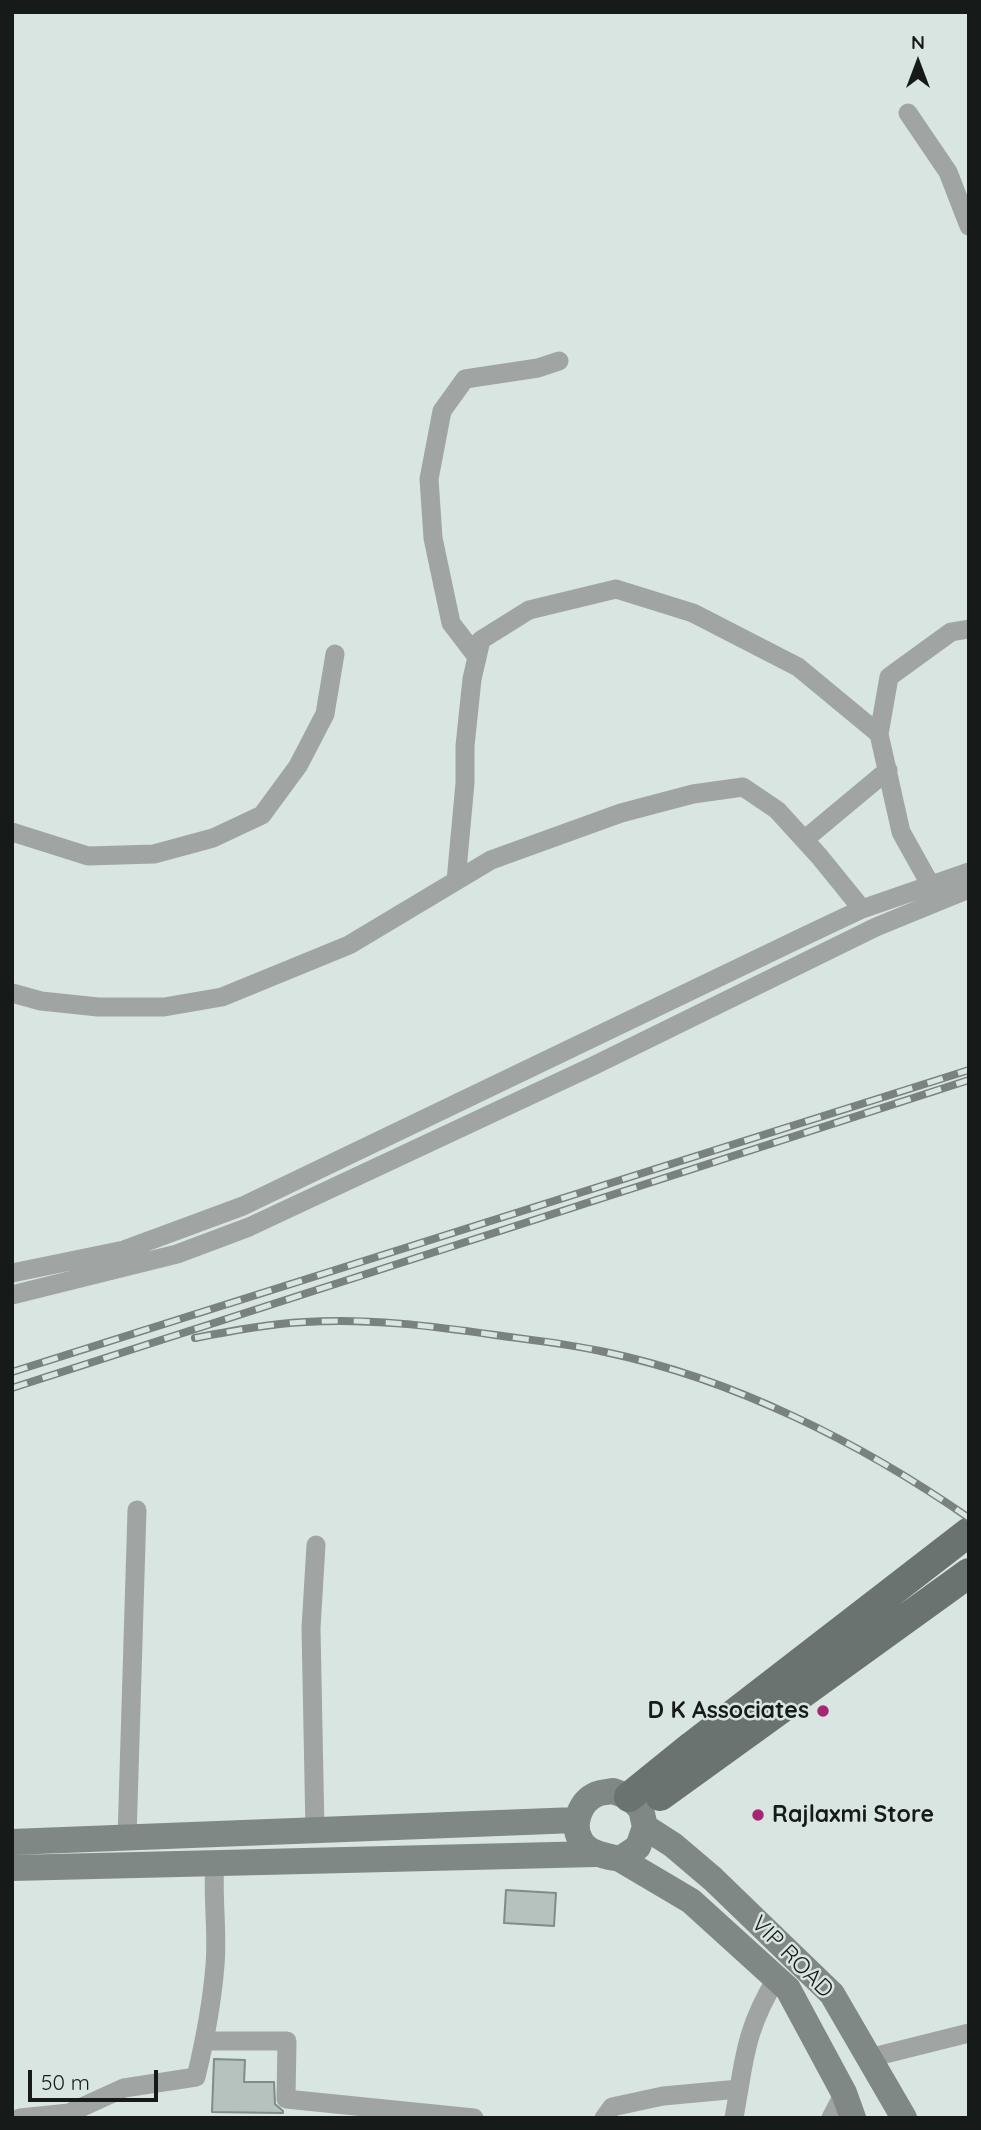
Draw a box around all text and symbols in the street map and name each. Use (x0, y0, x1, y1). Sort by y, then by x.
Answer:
north arrow (883, 28, 953, 98)
text: N (911, 30, 925, 54)
place label: D K Associates (648, 1697, 809, 1725)
marker: D K Associates (815, 1703, 831, 1719)
place label: Rajlaxmi Store (772, 1801, 934, 1829)
marker: Rajlaxmi Store (750, 1807, 766, 1823)
street label: VIP ROAD (745, 1910, 839, 2004)
scale bar (32, 2056, 161, 2100)
text: 50 m (41, 2069, 90, 2095)

